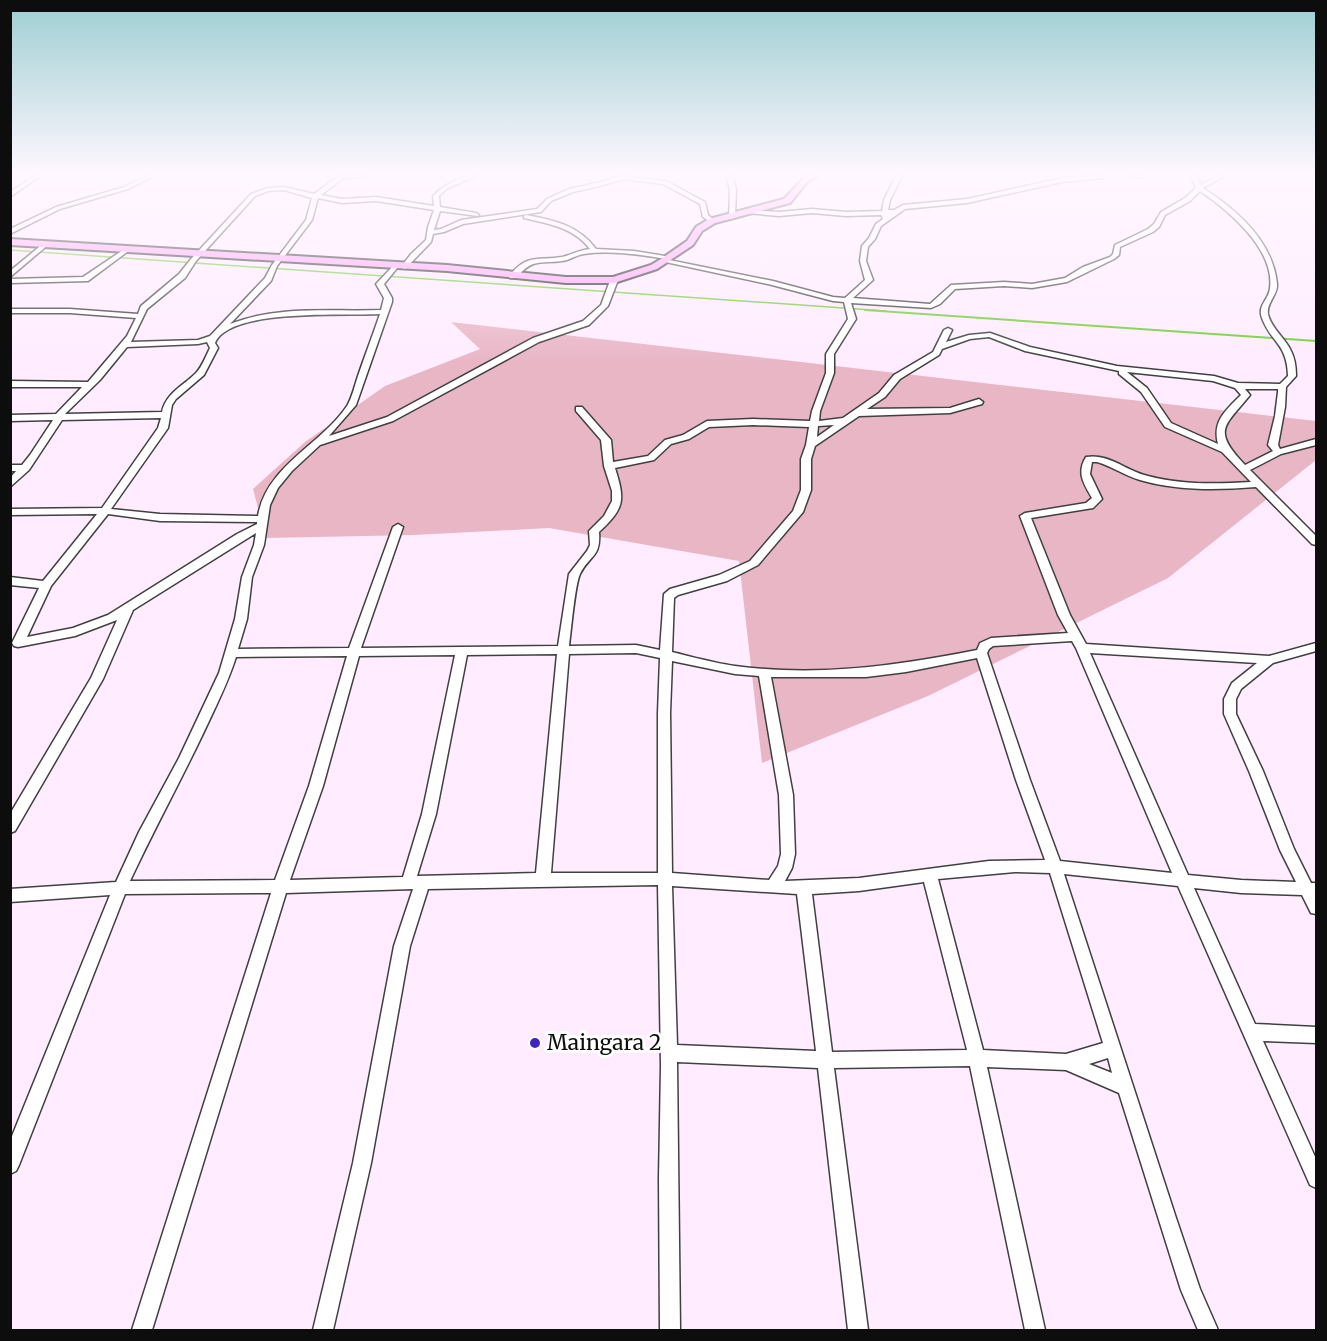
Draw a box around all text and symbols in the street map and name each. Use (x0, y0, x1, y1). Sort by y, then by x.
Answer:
place label: Maingara 2 (547, 1029, 662, 1056)
marker: Maingara 2 (528, 1036, 542, 1050)

